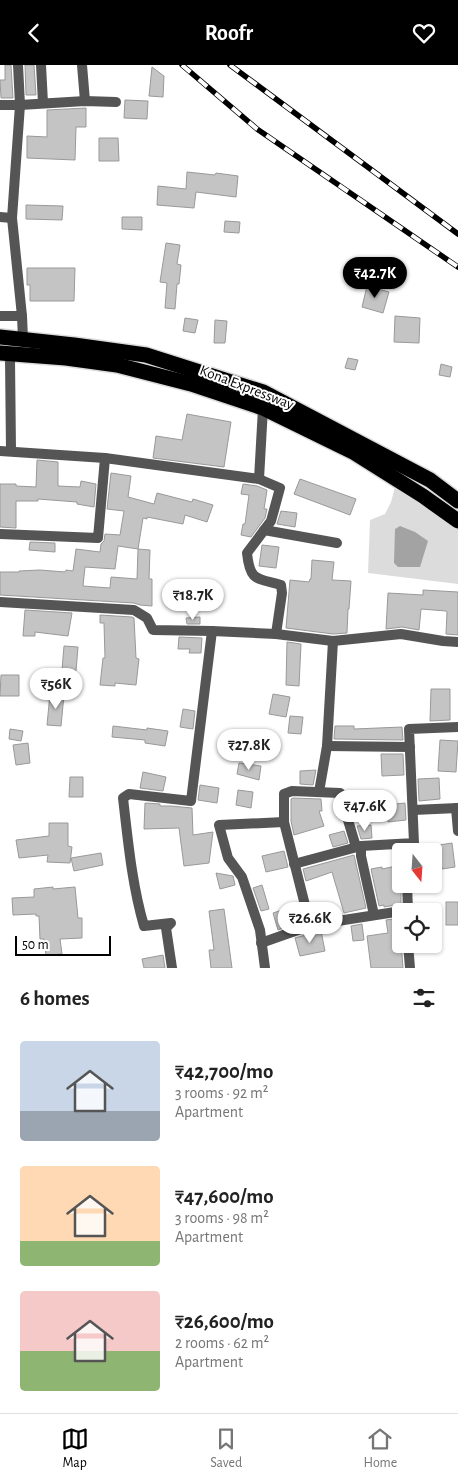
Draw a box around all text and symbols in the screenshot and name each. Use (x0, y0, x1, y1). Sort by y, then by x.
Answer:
icon: back (20, 19, 48, 47)
icon: heart (410, 19, 438, 47)
text: Roofr (205, 22, 253, 44)
pin: ₹42.7K (334, 257, 416, 299)
text: ₹42.7K (354, 265, 396, 281)
street label: Kona Expressway (198, 363, 296, 412)
pin: ₹18.7K (152, 579, 234, 621)
text: ₹18.7K (173, 587, 213, 603)
pin: ₹56K (26, 667, 86, 710)
text: ₹56K (41, 676, 71, 692)
pin: ₹27.8K (208, 729, 290, 771)
text: ₹27.8K (228, 737, 270, 753)
pin: ₹47.6K (324, 789, 406, 832)
text: ₹47.6K (344, 798, 386, 814)
north arrow (392, 843, 442, 893)
map controls (392, 843, 442, 953)
pin: ₹26.6K (269, 901, 351, 944)
button: locate (392, 903, 442, 953)
text: ₹26.6K (289, 910, 331, 926)
scale bar (15, 933, 111, 956)
text: 50 m (22, 938, 49, 952)
icon: filters (410, 984, 438, 1012)
text: 6 homes (20, 988, 90, 1009)
icon: home (60, 1061, 120, 1121)
text: ₹42,700/mo (175, 1061, 273, 1082)
text: 3 rooms · 92 m² (175, 1085, 268, 1101)
text: Apartment (175, 1104, 243, 1120)
icon: home (60, 1186, 120, 1246)
text: ₹47,600/mo (175, 1186, 274, 1207)
text: 3 rooms · 98 m² (175, 1210, 269, 1226)
text: Apartment (175, 1229, 243, 1245)
icon: home (60, 1311, 120, 1371)
text: ₹26,600/mo (175, 1311, 274, 1332)
text: 2 rooms · 62 m² (175, 1335, 269, 1351)
text: Apartment (175, 1354, 243, 1370)
tab: Map (61, 1425, 89, 1472)
tab: Saved (210, 1425, 242, 1472)
tab: Home (364, 1425, 397, 1472)

